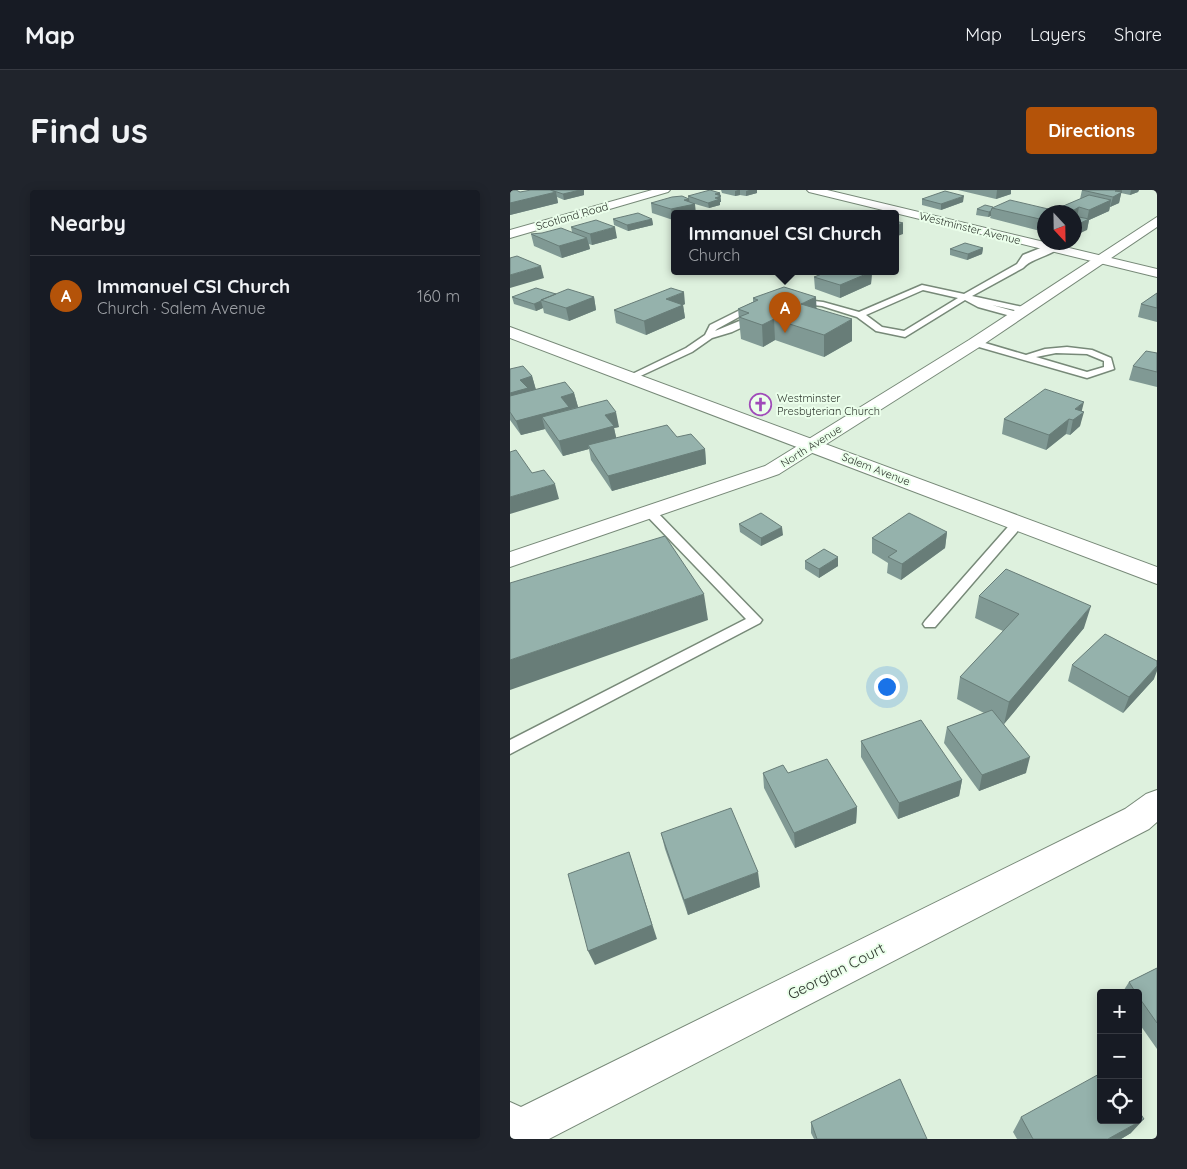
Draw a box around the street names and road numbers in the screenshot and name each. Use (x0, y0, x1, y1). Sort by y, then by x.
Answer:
street label: Scotland Road (534, 199, 610, 233)
street label: Westminster Avenue (918, 209, 1022, 247)
street label: North Avenue (778, 422, 844, 470)
street label: Salem Avenue (840, 450, 912, 488)
street label: Georgian Court (784, 938, 888, 1004)

